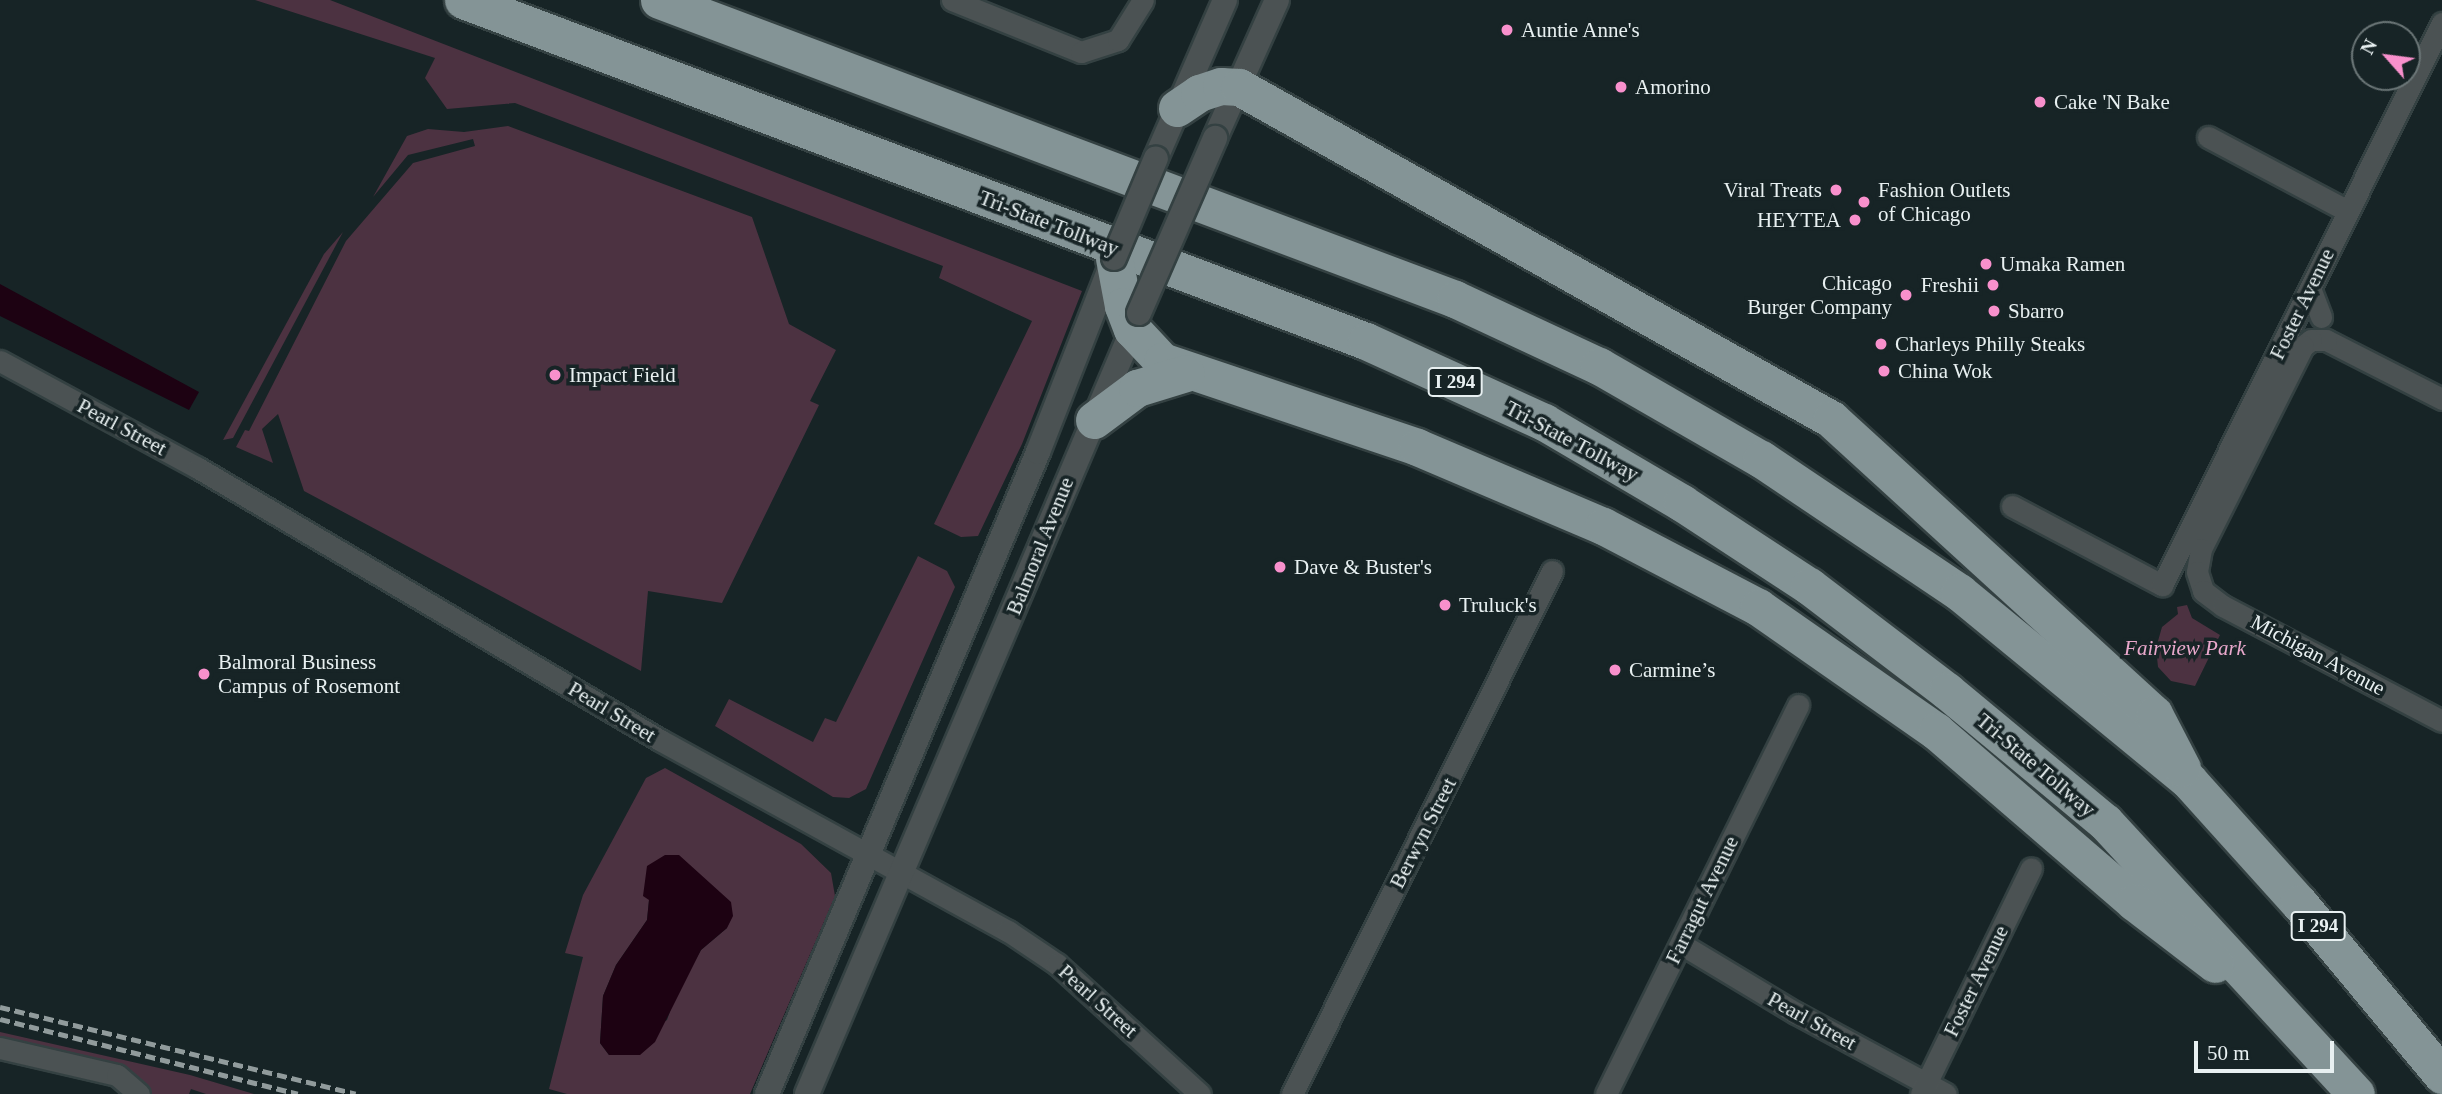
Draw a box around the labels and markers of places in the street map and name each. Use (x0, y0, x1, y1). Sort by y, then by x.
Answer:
place label: Auntie Anne's (1521, 17, 1641, 43)
marker: Auntie Anne's (1499, 22, 1515, 38)
place label: Amorino (1635, 74, 1711, 100)
marker: Amorino (1613, 79, 1629, 95)
place label: Cake 'N Bake (2054, 89, 2170, 115)
marker: Cake 'N Bake (2032, 94, 2048, 110)
place label: Viral Treats (1723, 177, 1822, 203)
place label: Fashion Outlets of Chicago (1878, 177, 2010, 227)
marker: Viral Treats (1828, 182, 1844, 198)
marker: Fashion Outlets of Chicago (1856, 194, 1872, 210)
place label: HEYTEA (1757, 207, 1841, 233)
marker: HEYTEA (1847, 212, 1863, 228)
place label: Umaka Ramen (2000, 251, 2125, 277)
marker: Umaka Ramen (1978, 256, 1994, 272)
place label: Chicago Burger Company (1747, 270, 1892, 320)
place label: Freshii (1921, 272, 1979, 298)
marker: Freshii (1985, 277, 2001, 293)
marker: Chicago Burger Company (1898, 287, 1914, 303)
place label: Sbarro (2008, 298, 2064, 324)
marker: Sbarro (1986, 303, 2002, 319)
place label: Charleys Philly Steaks (1895, 331, 2085, 357)
marker: Charleys Philly Steaks (1873, 336, 1889, 352)
place label: China Wok (1898, 358, 1993, 384)
place label: Impact Field (569, 362, 676, 388)
marker: China Wok (1876, 363, 1892, 379)
marker: Impact Field (547, 367, 563, 383)
place label: Dave & Buster's (1294, 554, 1432, 580)
marker: Dave & Buster's (1272, 559, 1288, 575)
place label: Truluck's (1459, 592, 1537, 618)
marker: Truluck's (1437, 597, 1453, 613)
place label: Balmoral Business Campus of Rosemont (218, 649, 400, 699)
place label: Carmine’s (1629, 657, 1715, 683)
marker: Carmine’s (1607, 662, 1623, 678)
marker: Balmoral Business Campus of Rosemont (196, 666, 212, 682)

